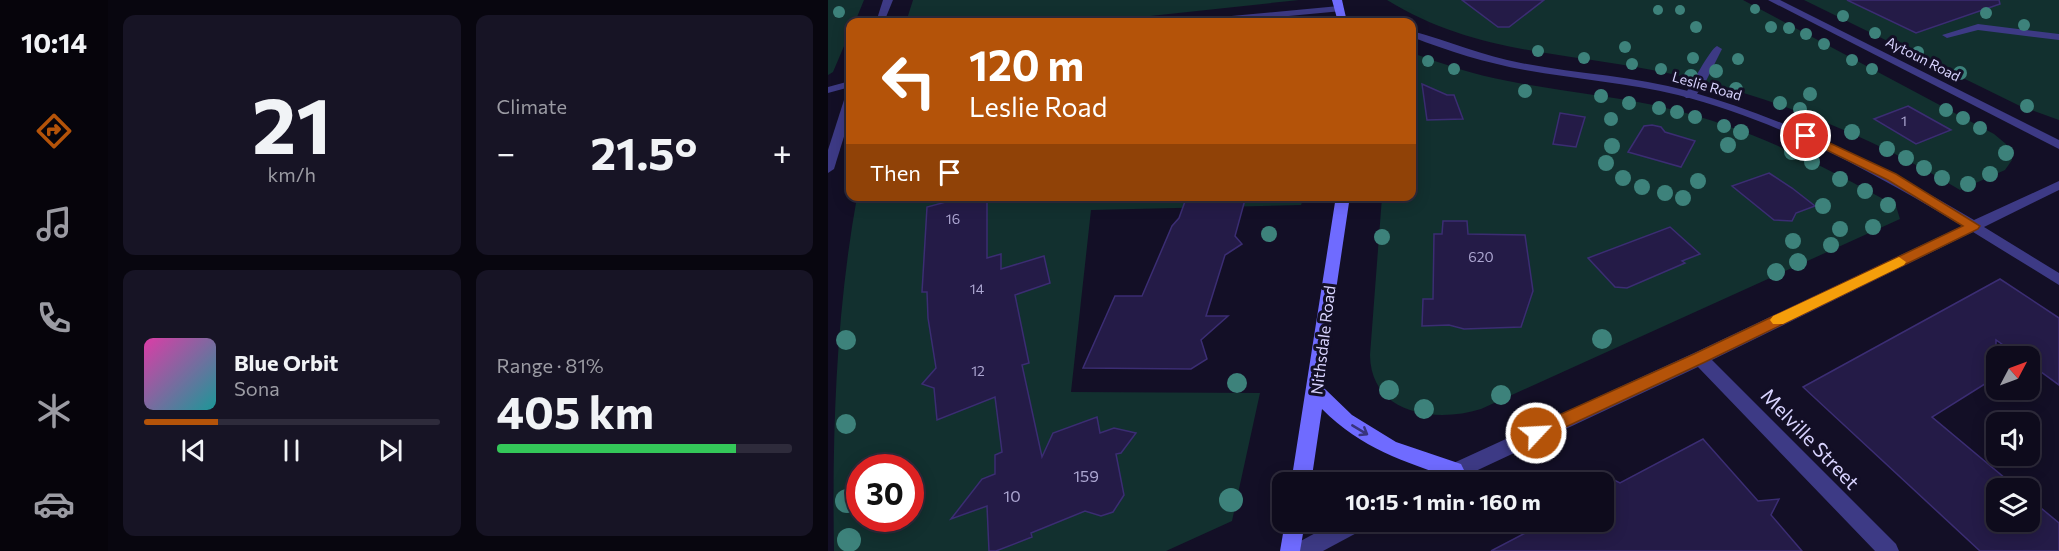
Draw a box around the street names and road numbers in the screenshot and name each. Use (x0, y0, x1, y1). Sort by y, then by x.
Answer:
street label: Aytoun Road (1883, 32, 1963, 85)
street label: Leslie Road (1670, 67, 1744, 104)
street label: Nithsdale Road (1306, 284, 1339, 396)
street label: Melville Street (1757, 383, 1865, 494)

